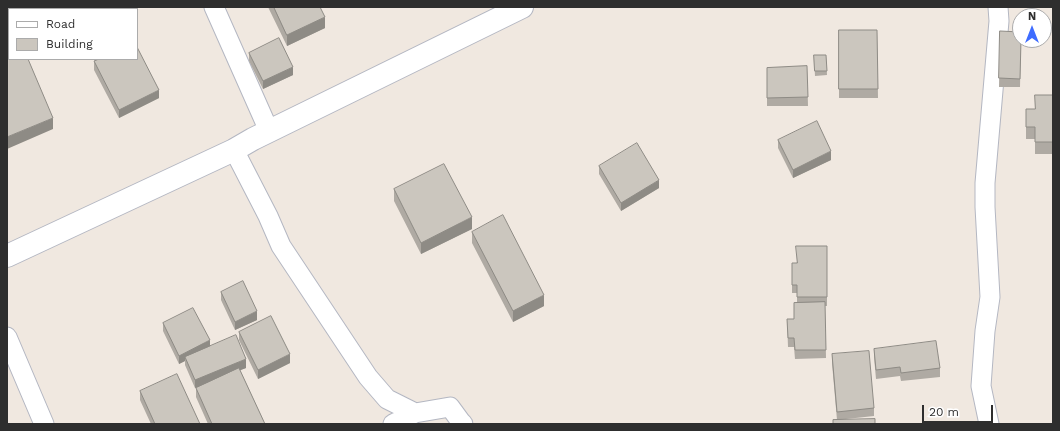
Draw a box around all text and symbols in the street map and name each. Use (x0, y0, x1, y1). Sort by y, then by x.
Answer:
legend (8, 8, 138, 60)
north arrow (1012, 8, 1052, 48)
text: N (1028, 10, 1036, 23)
text: Road (46, 17, 75, 31)
text: Building (46, 37, 93, 51)
scale bar (924, 397, 995, 423)
text: 20 m (929, 405, 959, 419)

